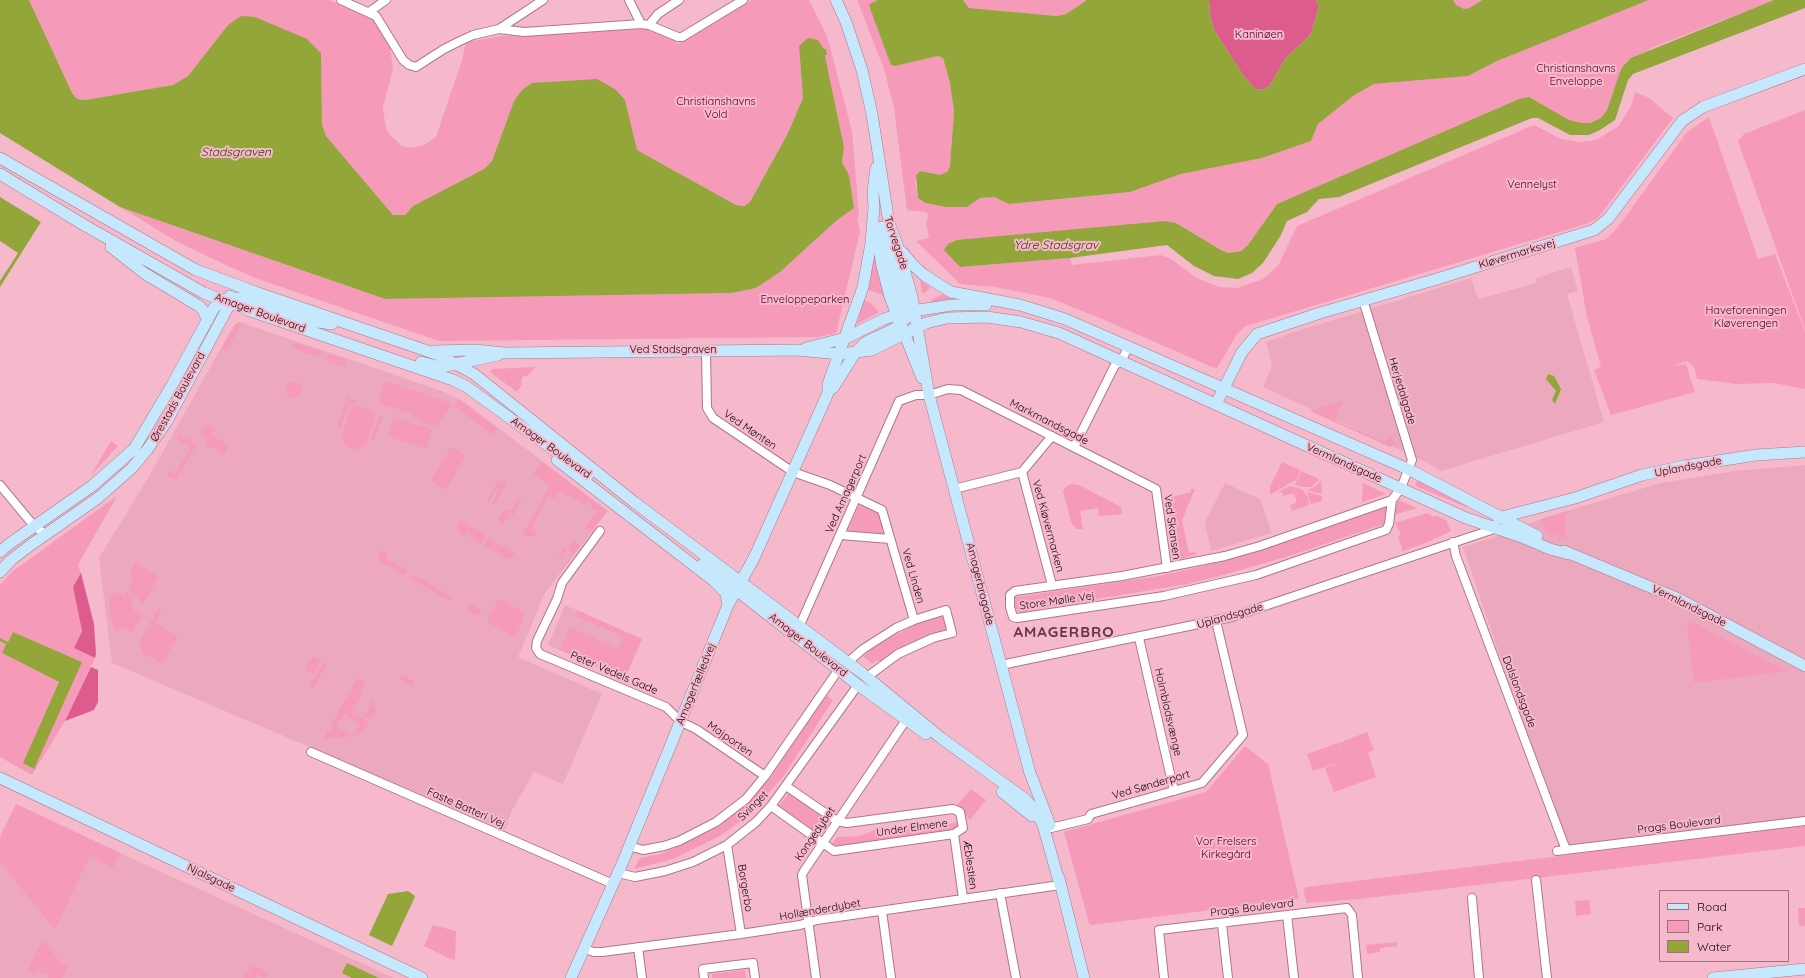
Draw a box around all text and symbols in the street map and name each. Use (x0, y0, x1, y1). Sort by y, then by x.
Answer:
park label: Kaninøen (1235, 28, 1283, 42)
park label: Christianshavns Enveloppe (1536, 62, 1616, 88)
park label: Christianshavns Vold (676, 95, 756, 121)
water label: Stadsgraven (201, 145, 271, 159)
park label: Vennelyst (1507, 178, 1557, 192)
street label: Torvegade (881, 215, 911, 271)
street label: Kløvermarksvej (1477, 236, 1557, 272)
water label: Ydre Stadsgrav (1014, 238, 1098, 252)
street label: Amager Boulevard (213, 290, 307, 336)
park label: Enveloppeparken (761, 293, 849, 307)
park label: Haveforeningen Kløverengen (1705, 304, 1787, 330)
street label: Ved Stadsgraven (629, 343, 717, 357)
street label: Ørestads Boulevard (148, 350, 208, 444)
street label: Herjedalgade (1386, 356, 1418, 426)
street label: Markmandsgade (1007, 396, 1091, 448)
street label: Ved Mønten (721, 407, 779, 453)
street label: Amager Boulevard (508, 415, 594, 481)
street label: Vermlandsgade (1304, 440, 1384, 486)
street label: Ved Amagerport (823, 452, 869, 536)
street label: Uplandsgade (1653, 454, 1723, 480)
street label: Ved Kløvermarken (1029, 478, 1067, 574)
street label: Ved Skansen (1161, 494, 1183, 560)
street label: Amagerbrogade (963, 541, 997, 627)
street label: Ved Linden (899, 547, 927, 605)
street label: Vermlandsgade (1650, 582, 1728, 630)
street label: Store Mølle Vej (1019, 589, 1095, 613)
street label: Uplandsgade (1195, 600, 1265, 632)
street label: Amager Boulevard (766, 610, 850, 680)
district label: AMAGERBRO (1013, 623, 1115, 641)
street label: Amagerfælledvej (673, 641, 719, 727)
street label: Peter Vedels Gade (568, 649, 660, 697)
street label: Dalslandsgade (1499, 654, 1539, 730)
street label: Holmbladsvænge (1151, 667, 1185, 757)
street label: Majporten (705, 719, 755, 759)
street label: Ved Sønderport (1110, 768, 1192, 802)
street label: Faste Batteri Vej (425, 785, 507, 831)
street label: Svinget (735, 788, 771, 824)
street label: Kongedybet (792, 804, 838, 864)
street label: Prags Boulevard (1637, 813, 1721, 837)
street label: Under Elmene (875, 816, 949, 840)
park label: Vor Frelsers Kirkegård (1196, 835, 1256, 861)
street label: Æblestien (960, 840, 980, 890)
street label: Njalsgade (185, 861, 237, 895)
street label: Borgerbo (735, 863, 755, 913)
legend (1659, 890, 1789, 962)
street label: Hollænderdybet (778, 896, 862, 924)
street label: Prags Boulevard (1210, 896, 1294, 920)
text: Road (1697, 899, 1727, 914)
text: Park (1697, 919, 1722, 934)
text: Water (1697, 939, 1731, 954)

